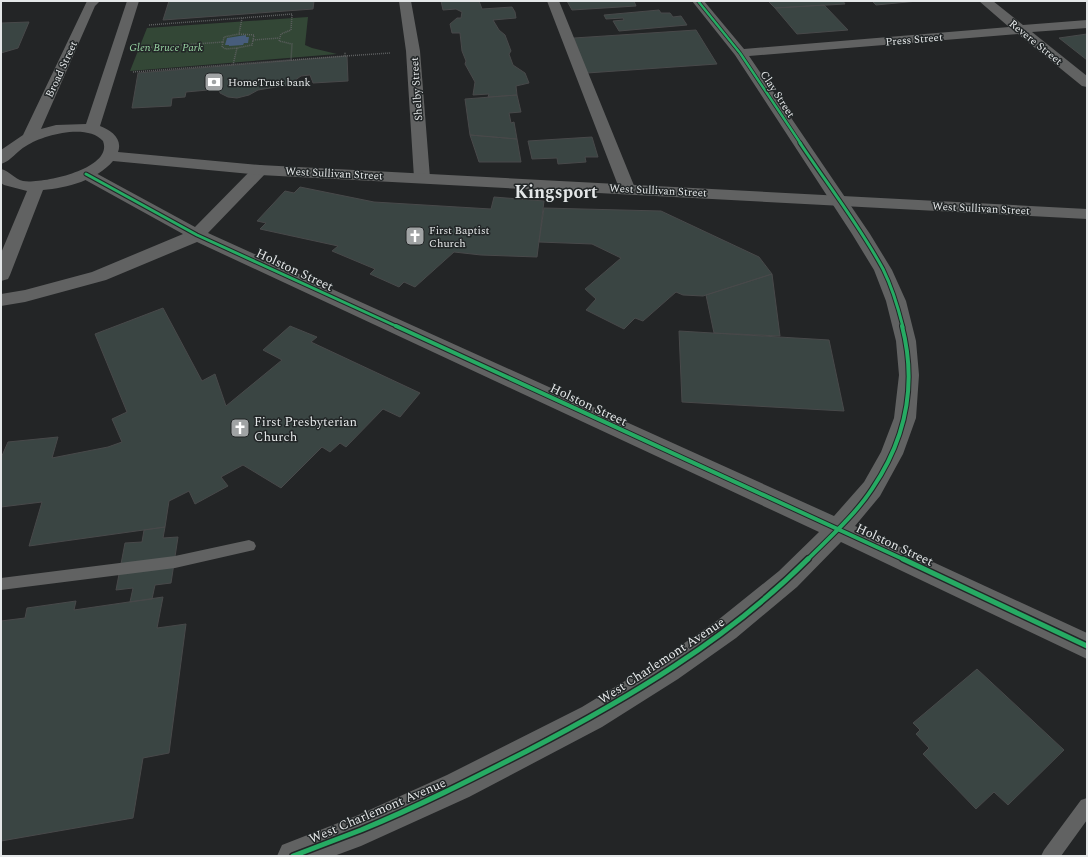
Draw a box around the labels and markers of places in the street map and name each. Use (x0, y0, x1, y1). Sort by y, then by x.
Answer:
bank icon: HomeTrust bank (203, 71, 225, 93)
place label: HomeTrust bank (228, 74, 311, 91)
place label: First Baptist Church (429, 222, 490, 252)
church icon: First Baptist Church (404, 225, 426, 247)
place label: First Presbyterian Church (254, 412, 358, 447)
church icon: First Presbyterian Church (229, 417, 251, 439)

